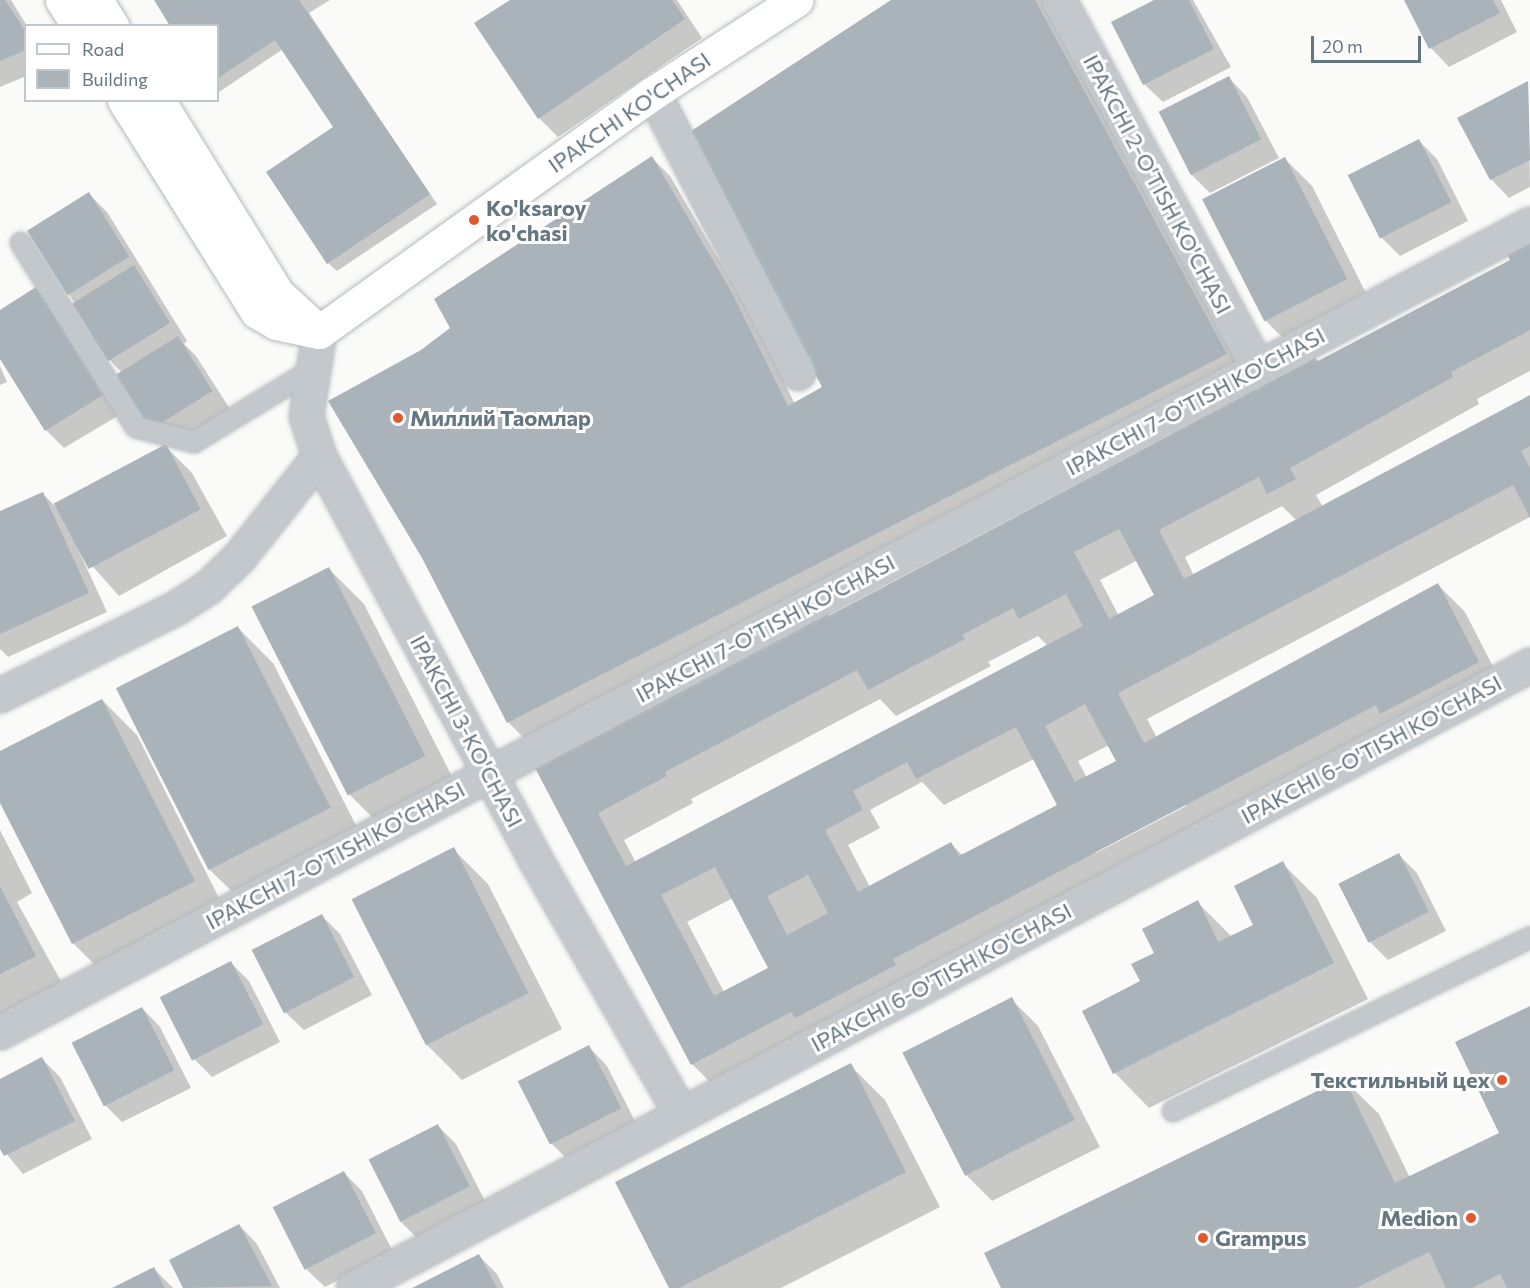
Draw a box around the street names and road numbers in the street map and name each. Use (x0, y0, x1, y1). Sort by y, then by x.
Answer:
street label: IPAKCHI KO'CHASI (543, 46, 715, 178)
street label: IPAKCHI 2-O'TISH KO'CHASI (1078, 50, 1238, 318)
street label: IPAKCHI 7-O'TISH KO'CHASI (1061, 321, 1329, 481)
street label: IPAKCHI 7-O'TISH KO'CHASI (631, 548, 899, 708)
street label: IPAKCHI 3-KO'CHASI (405, 630, 529, 832)
street label: IPAKCHI 6-O'TISH KO'CHASI (1236, 669, 1506, 829)
street label: IPAKCHI 7-O'TISH KO'CHASI (201, 775, 469, 935)
street label: IPAKCHI 6-O'TISH KO'CHASI (806, 897, 1076, 1057)

